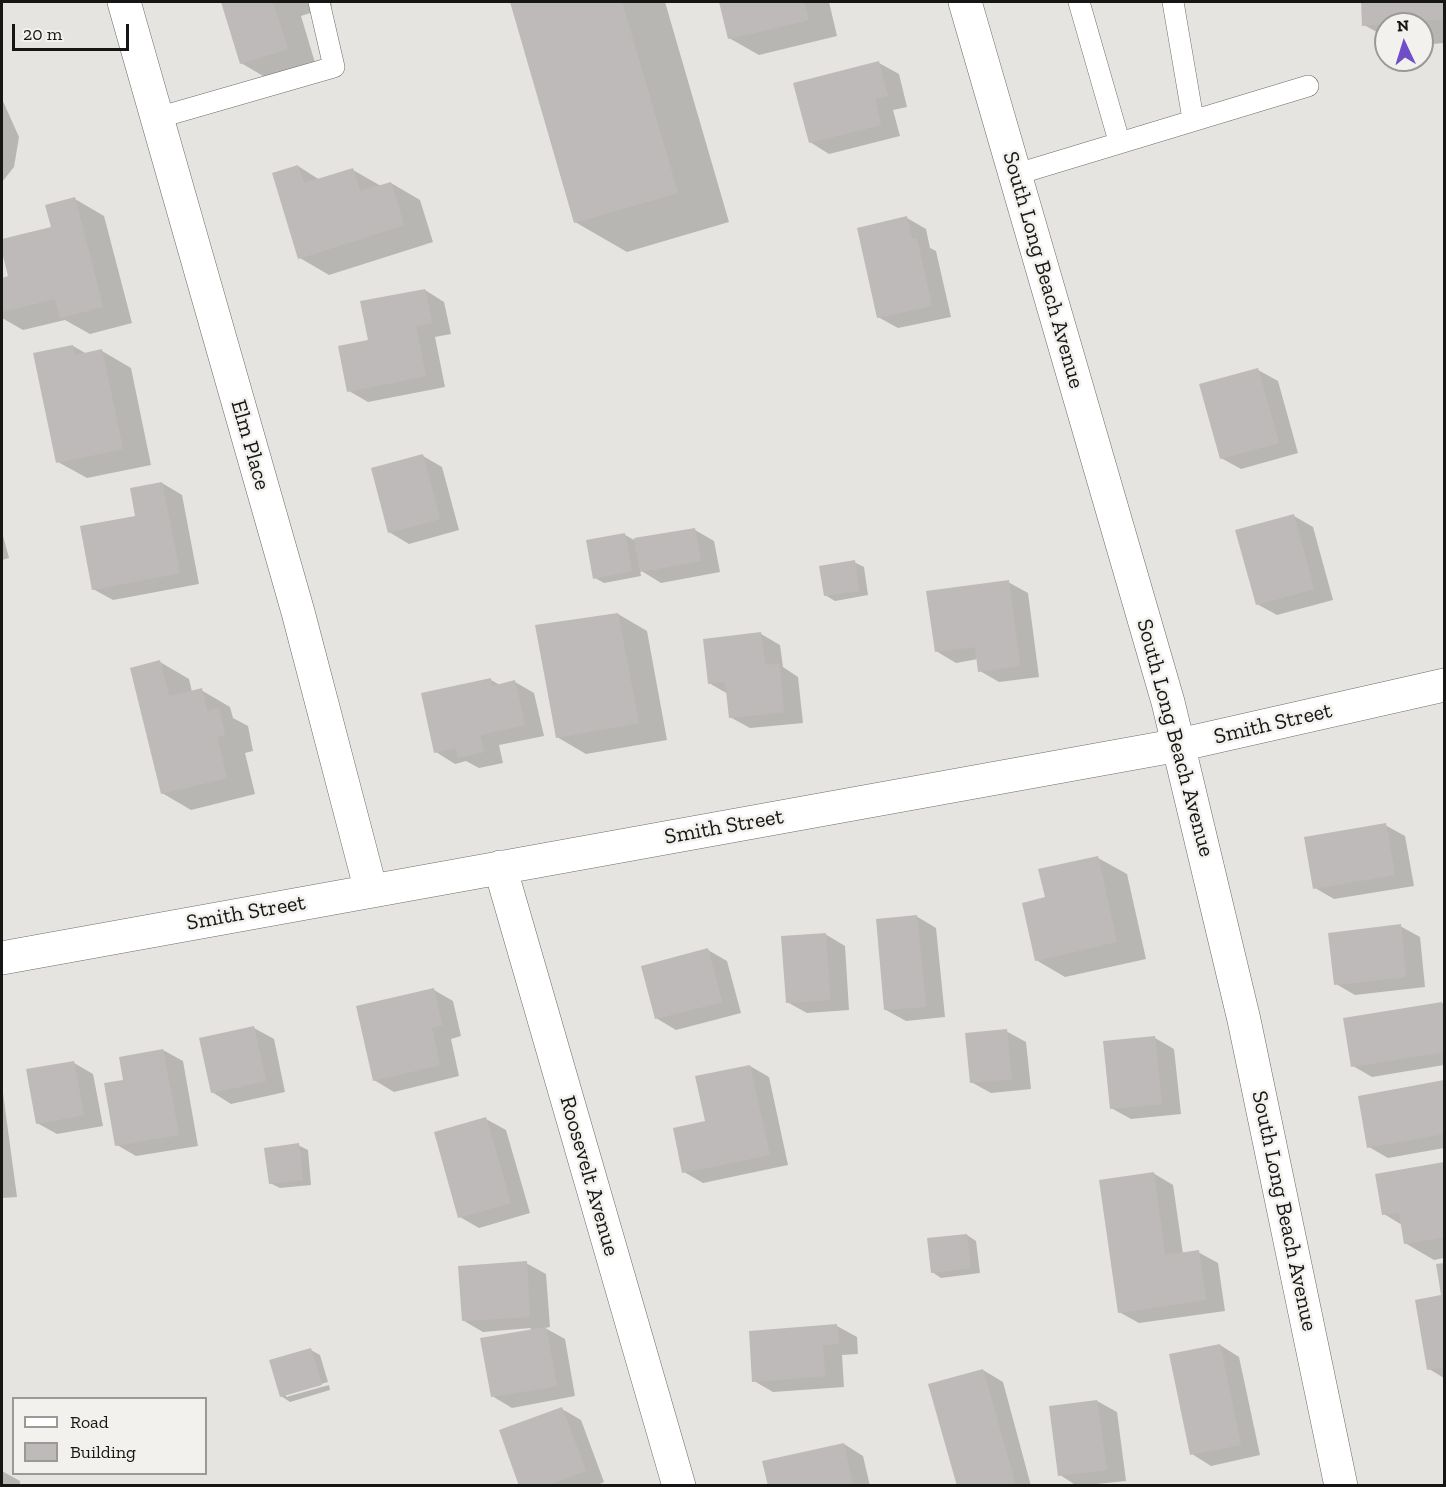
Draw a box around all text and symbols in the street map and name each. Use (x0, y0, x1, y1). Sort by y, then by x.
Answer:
scale bar (15, 12, 132, 50)
north arrow (1374, 12, 1434, 72)
text: N (1396, 16, 1410, 35)
text: 20 m (23, 23, 62, 45)
street label: South Long Beach Avenue (997, 149, 1089, 391)
street label: Elm Place (225, 397, 275, 493)
street label: South Long Beach Avenue (1131, 616, 1219, 860)
street label: Smith Street (1211, 698, 1335, 750)
street label: Smith Street (662, 804, 786, 850)
street label: Smith Street (184, 890, 308, 936)
street label: South Long Beach Avenue (1246, 1088, 1322, 1334)
street label: Roosevelt Avenue (554, 1093, 624, 1259)
legend (12, 1397, 207, 1475)
text: Road (70, 1411, 109, 1433)
text: Building (70, 1441, 136, 1463)

